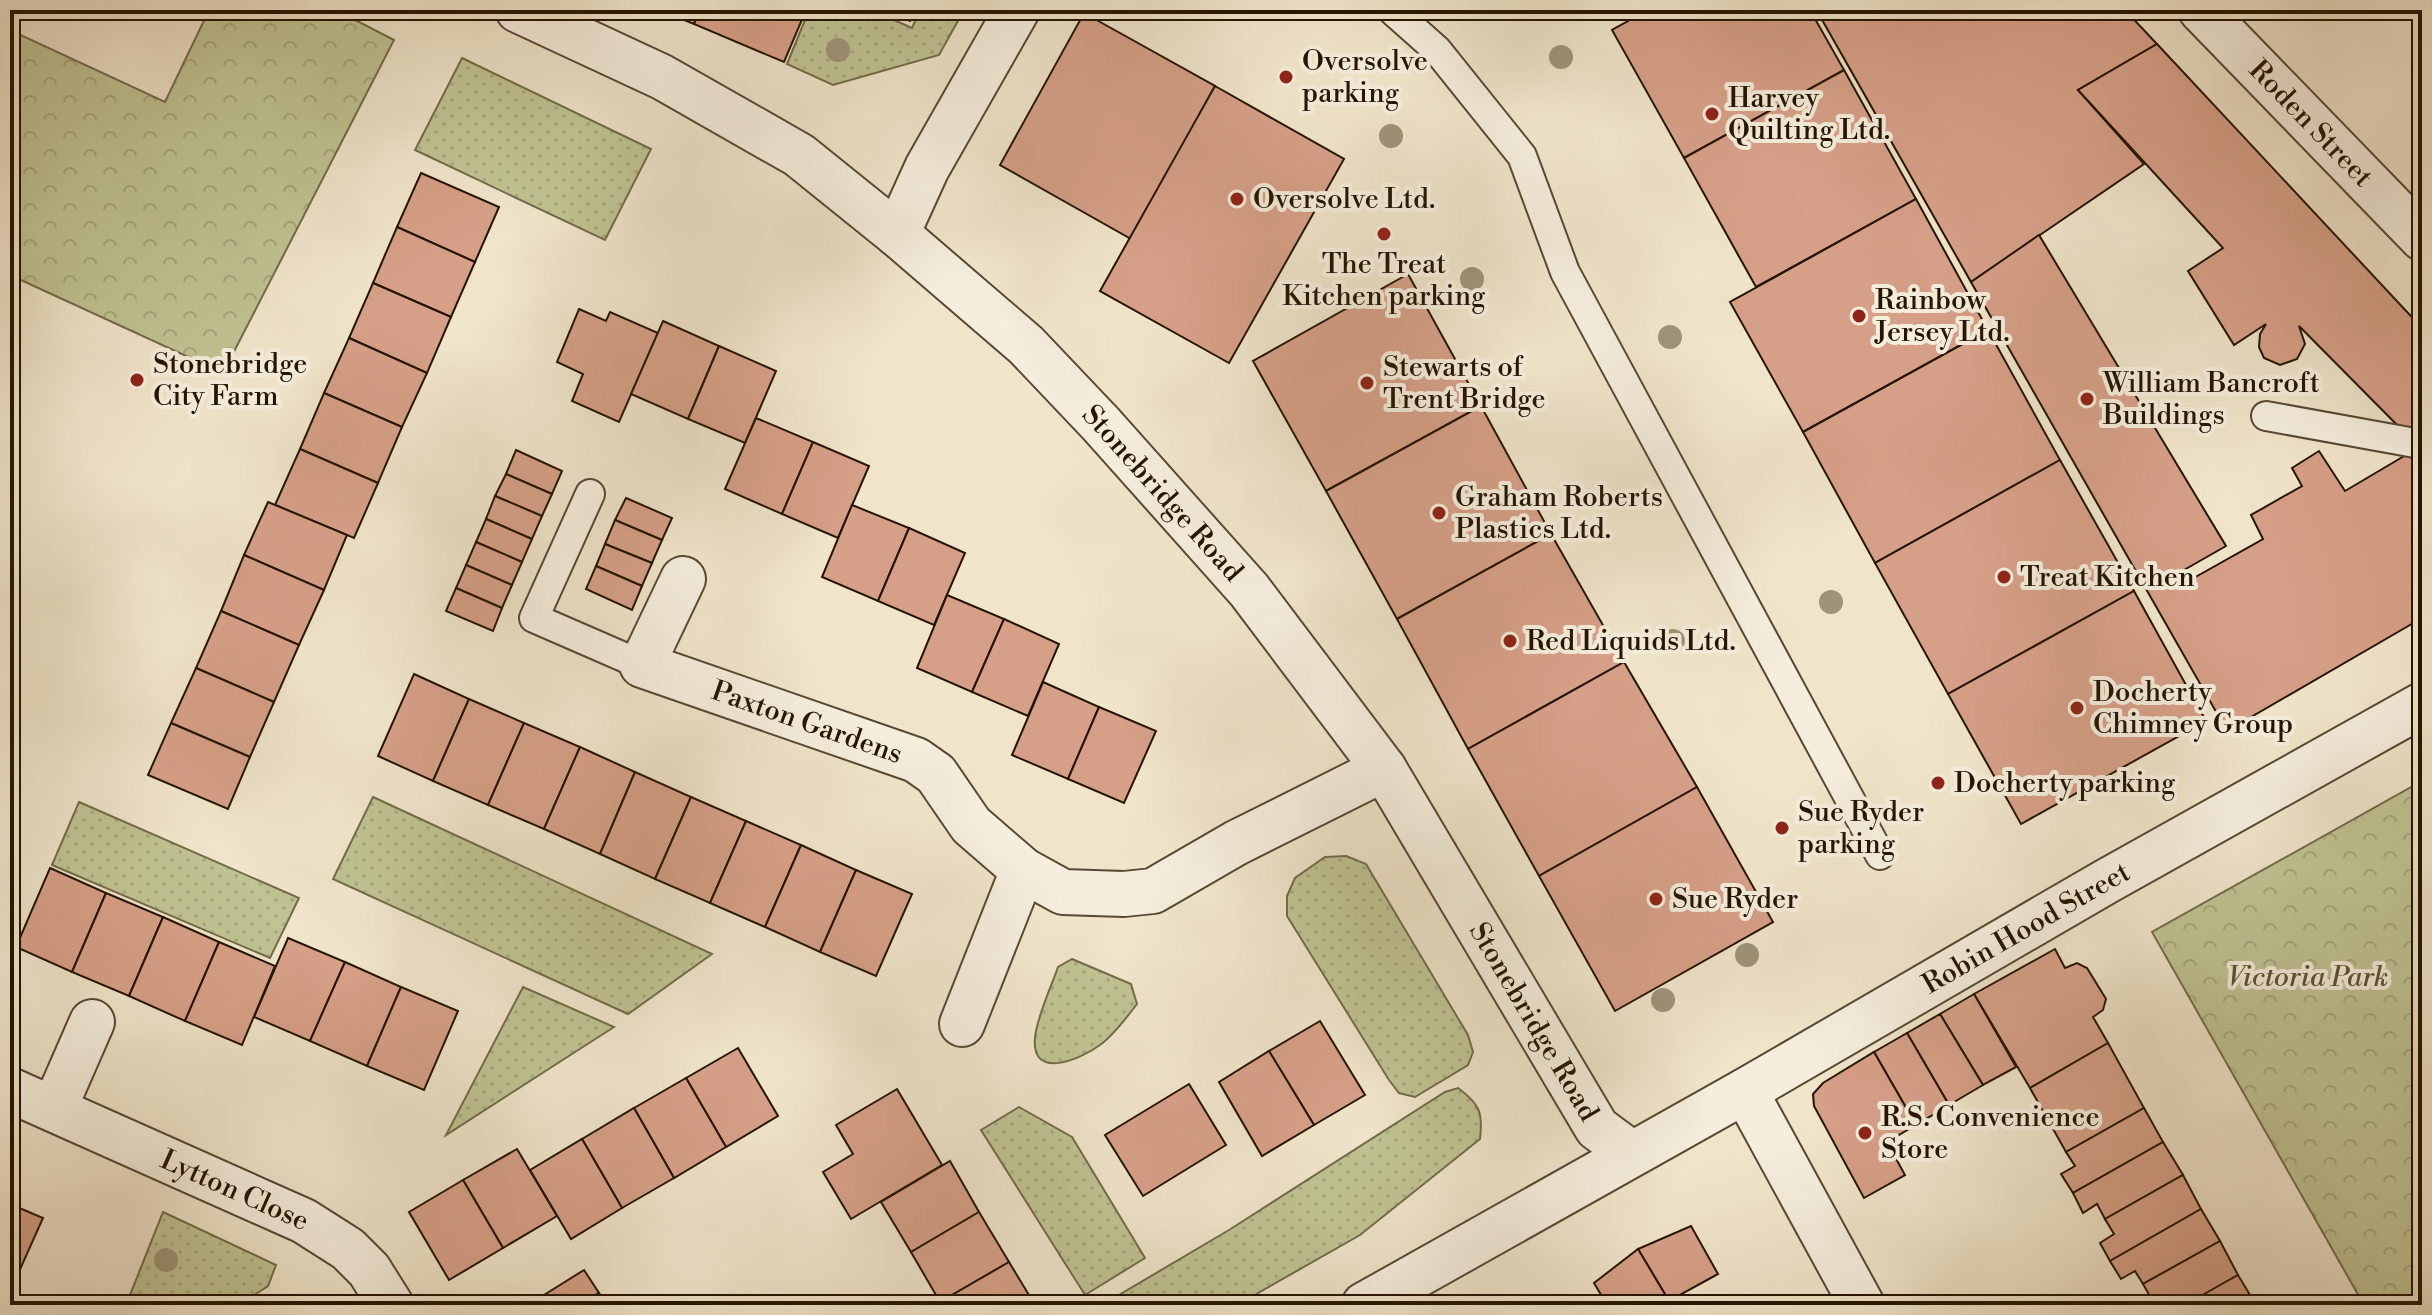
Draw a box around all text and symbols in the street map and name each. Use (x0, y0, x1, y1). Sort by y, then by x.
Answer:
place label: Oversolve parking (1302, 44, 1428, 111)
street label: Roden Street (2242, 53, 2380, 194)
marker: Oversolve parking (1277, 68, 1295, 86)
place label: Harvey Quilting Ltd. (1728, 81, 1890, 148)
marker: Harvey Quilting Ltd. (1703, 105, 1721, 123)
place label: Oversolve Ltd. (1253, 182, 1435, 217)
marker: Oversolve Ltd. (1228, 190, 1246, 208)
marker: The Treat Kitchen parking (1375, 225, 1393, 243)
place label: The Treat Kitchen parking (1282, 247, 1486, 314)
place label: Rainbow Jersey Ltd. (1874, 283, 2010, 350)
marker: Rainbow Jersey Ltd. (1850, 307, 1868, 325)
place label: Stonebridge City Farm (153, 347, 307, 414)
place label: Stewarts of Trent Bridge (1383, 350, 1546, 417)
place label: William Bancroft Buildings (2102, 366, 2320, 433)
marker: Stonebridge City Farm (128, 371, 146, 389)
marker: Stewarts of Trent Bridge (1358, 374, 1376, 392)
marker: William Bancroft Buildings (2078, 390, 2096, 408)
street label: Stonebridge Road (1075, 397, 1251, 589)
place label: Graham Roberts Plastics Ltd. (1455, 480, 1663, 547)
marker: Graham Roberts Plastics Ltd. (1430, 504, 1448, 522)
place label: Treat Kitchen (2020, 560, 2195, 595)
marker: Treat Kitchen (1995, 568, 2013, 586)
place label: Red Liquids Ltd. (1526, 624, 1736, 659)
marker: Red Liquids Ltd. (1501, 632, 1519, 650)
street label: Paxton Gardens (707, 673, 907, 771)
place label: Docherty Chimney Group (2093, 675, 2293, 742)
marker: Docherty Chimney Group (2068, 699, 2086, 717)
place label: Docherty parking (1954, 766, 2176, 801)
marker: Docherty parking (1929, 774, 1947, 792)
place label: Sue Ryder parking (1798, 795, 1924, 862)
marker: Sue Ryder parking (1773, 819, 1791, 837)
street label: Robin Hood Street (1916, 854, 2136, 1002)
place label: Sue Ryder (1672, 882, 1798, 917)
marker: Sue Ryder (1647, 890, 1665, 908)
street label: Stonebridge Road (1462, 916, 1607, 1128)
park label: Victoria Park (2228, 960, 2388, 995)
place label: R.S. Convenience Store (1881, 1100, 2100, 1167)
marker: R.S. Convenience Store (1856, 1124, 1874, 1142)
street label: Lytton Close (155, 1142, 314, 1238)

